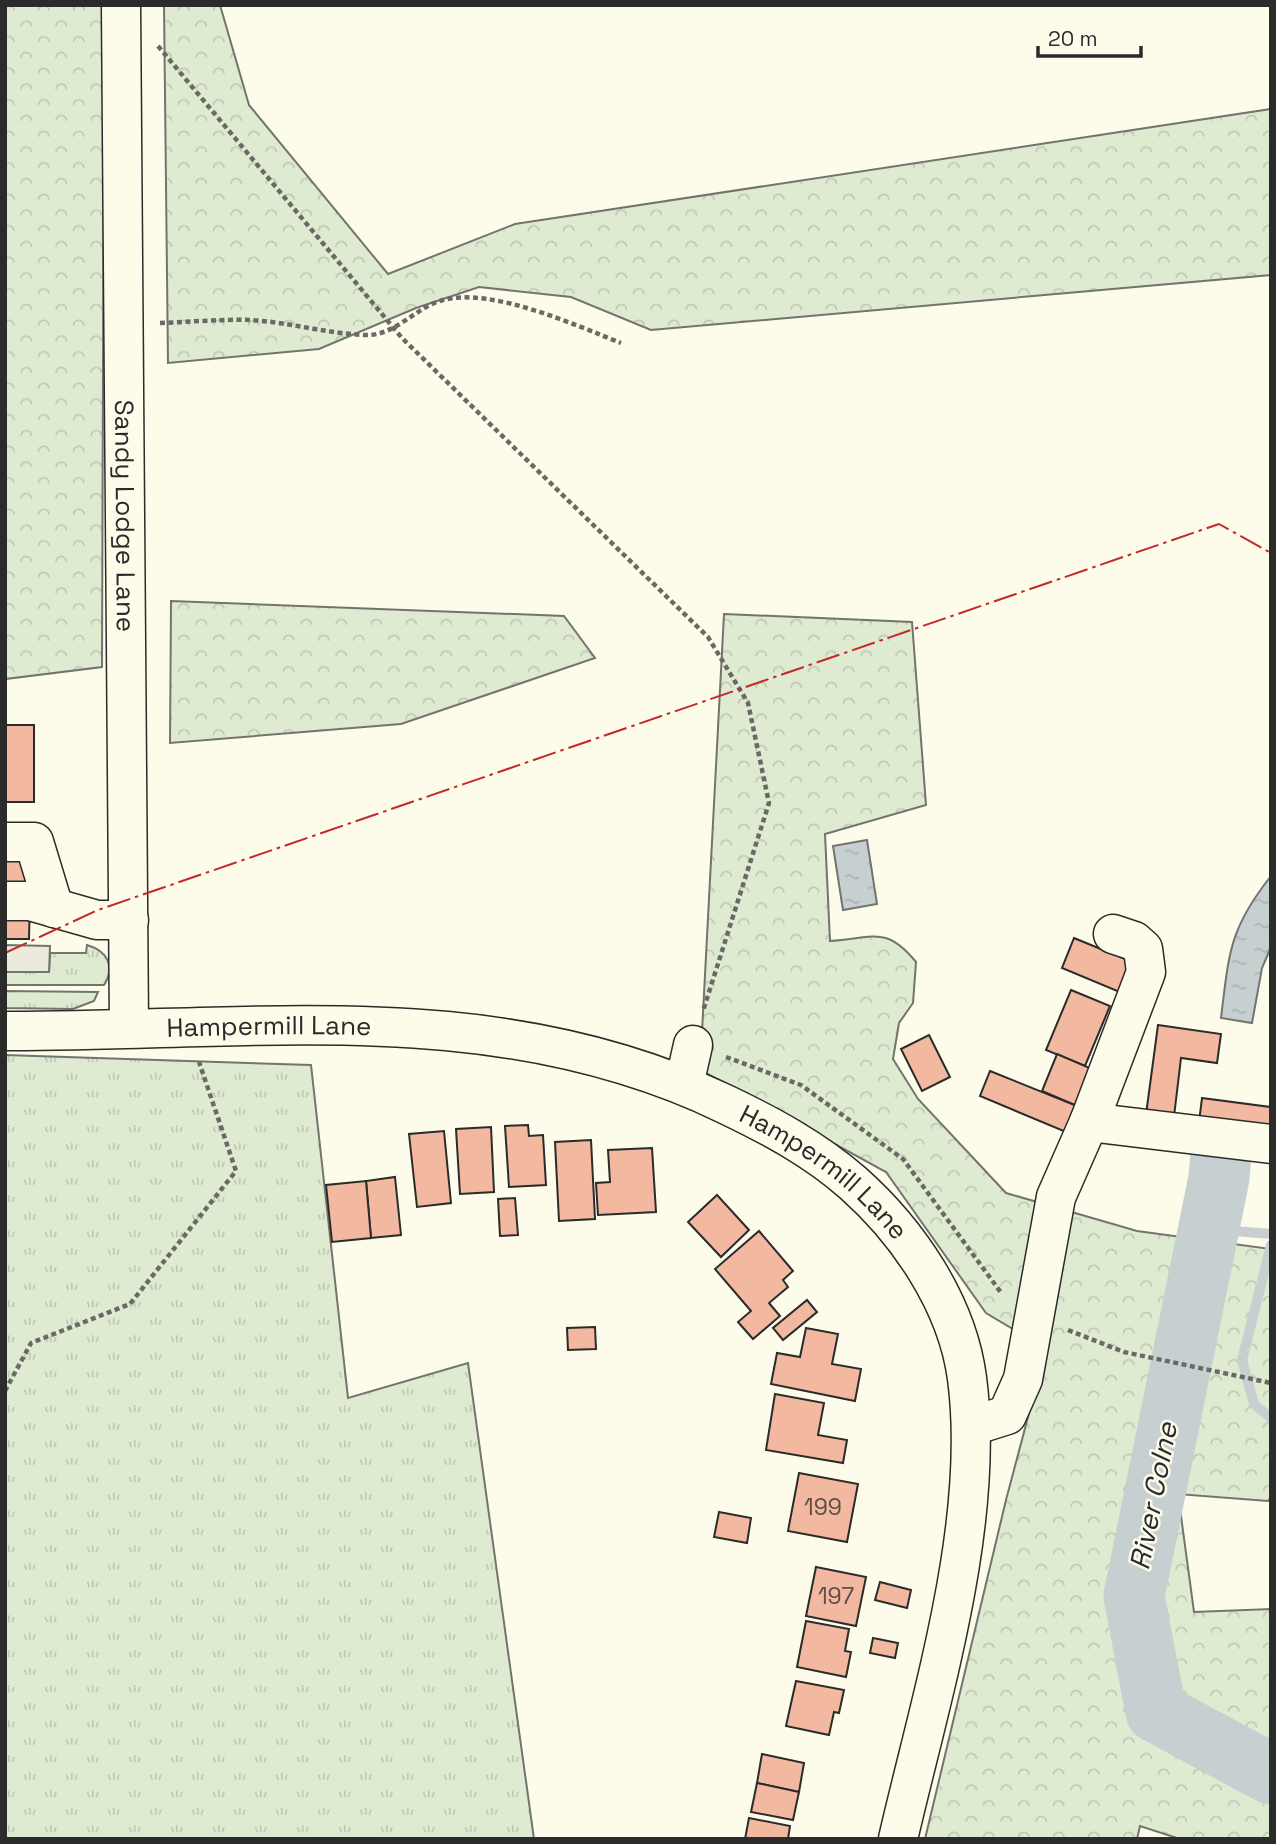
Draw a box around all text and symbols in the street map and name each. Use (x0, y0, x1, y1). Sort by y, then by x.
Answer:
scale bar (1038, 14, 1141, 58)
text: 20 m (1048, 25, 1098, 52)
street label: Sandy Lodge Lane (107, 400, 143, 632)
street label: Hampermill Lane (166, 1008, 372, 1045)
street label: Hampermill Lane (734, 1097, 916, 1246)
water label: River Colne (1121, 1418, 1185, 1573)
house number: 199 (804, 1492, 842, 1522)
house number: 197 (818, 1581, 854, 1611)

